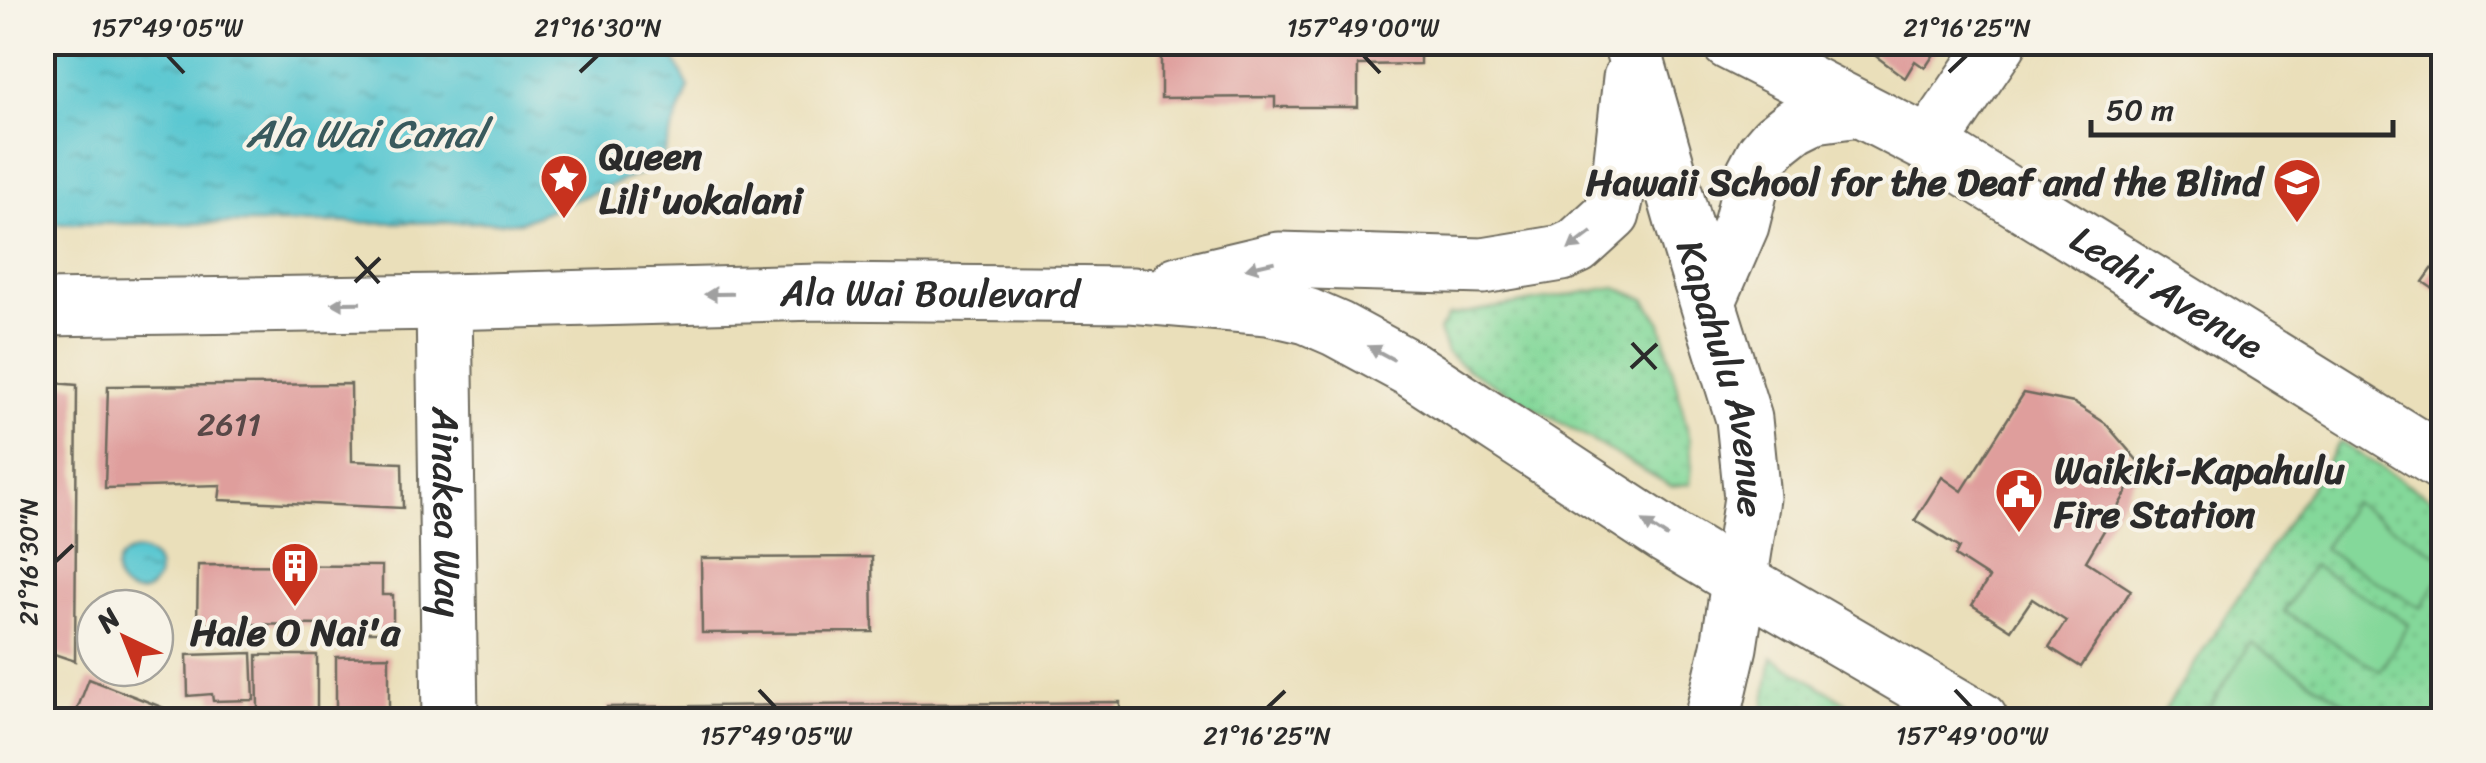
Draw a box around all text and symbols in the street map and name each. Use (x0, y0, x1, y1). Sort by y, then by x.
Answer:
text: 157°49'05"W (91, 5, 244, 50)
text: 21°16'30"N (534, 5, 662, 50)
text: 157°49'00"W (1287, 5, 1440, 50)
text: 21°16'25"N (1903, 5, 2031, 50)
scale bar (2091, 75, 2394, 137)
text: 50 m (2106, 83, 2174, 137)
water label: Ala Wai Canal (246, 98, 494, 169)
place label: Queen Lili'uokalani (599, 123, 805, 234)
place label: Hawaii School for the Deaf and the Blind (1586, 149, 2265, 216)
place icon: Queen Lili'uokalani (538, 152, 590, 220)
school or university icon: Hawaii School for the Deaf and the Blind (2271, 156, 2323, 224)
street label: Leahi Avenue (2056, 207, 2277, 379)
one-way arrow (1567, 231, 1593, 252)
street label: Kapahulu Avenue (1656, 231, 1785, 522)
one-way arrow (1244, 257, 1275, 273)
street label: Ala Wai Boulevard (778, 259, 1083, 329)
one-way arrow (702, 287, 734, 303)
one-way arrow (330, 296, 362, 312)
one-way arrow (1367, 345, 1396, 362)
house number: 2611 (197, 396, 261, 453)
street label: Ainakea Way (411, 405, 482, 618)
place label: Waikiki-Kapahulu Fire Station (2053, 437, 2345, 548)
public building icon: Waikiki-Kapahulu Fire Station (1993, 466, 2045, 534)
text: 21°16'30"N (6, 498, 51, 626)
one-way arrow (1641, 520, 1668, 538)
building icon: Hale O Nai'a (269, 540, 321, 608)
north arrow (75, 588, 175, 688)
text: N (84, 595, 133, 645)
place label: Hale O Nai'a (190, 599, 401, 666)
text: 157°49'05"W (700, 713, 853, 758)
text: 21°16'25"N (1203, 713, 1331, 758)
text: 157°49'00"W (1896, 713, 2049, 758)

